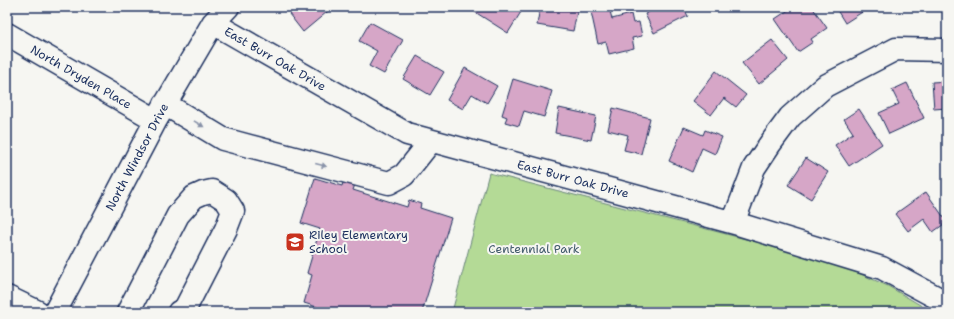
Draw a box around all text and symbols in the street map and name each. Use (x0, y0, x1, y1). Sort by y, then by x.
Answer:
street label: East Burr Oak Drive (221, 23, 329, 95)
street label: North Dryden Place (27, 41, 135, 113)
street label: North Windsor Drive (102, 100, 172, 214)
one-way arrow (194, 120, 204, 128)
street label: East Burr Oak Drive (515, 156, 631, 202)
one-way arrow (315, 162, 327, 168)
place label: Riley Elementary School (309, 227, 408, 257)
school or university icon: Riley Elementary School (284, 231, 306, 253)
park label: Centennial Park (488, 241, 580, 257)

